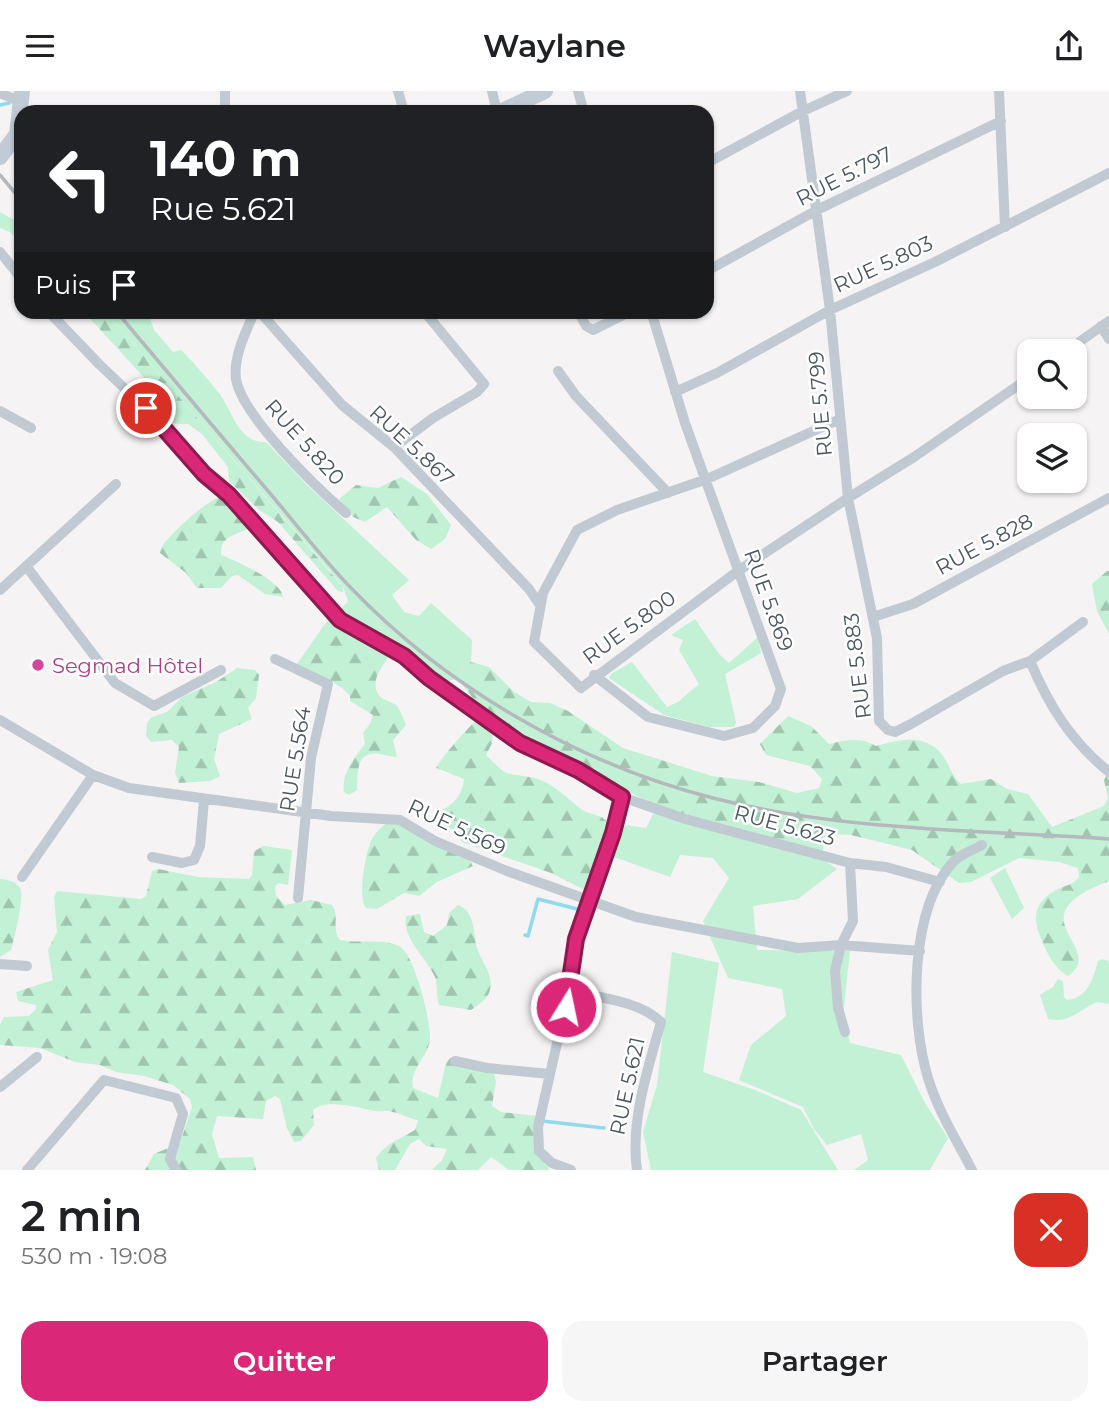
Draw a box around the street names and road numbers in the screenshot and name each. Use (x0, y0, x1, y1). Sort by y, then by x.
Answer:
street label: RUE 5.797 (792, 141, 896, 211)
street label: RUE 5.803 (829, 230, 937, 298)
street label: RUE 5.799 (803, 350, 837, 458)
street label: RUE 5.820 (260, 394, 350, 490)
street label: RUE 5.867 (365, 400, 459, 490)
street label: RUE 5.828 (931, 508, 1037, 580)
street label: RUE 5.869 (739, 546, 799, 654)
street label: RUE 5.800 (578, 585, 680, 669)
street label: RUE 5.883 (838, 612, 876, 720)
street label: RUE 5.564 (274, 704, 316, 813)
street label: RUE 5.569 (404, 793, 510, 861)
street label: RUE 5.623 (732, 799, 838, 851)
street label: RUE 5.621 (604, 1035, 650, 1137)

